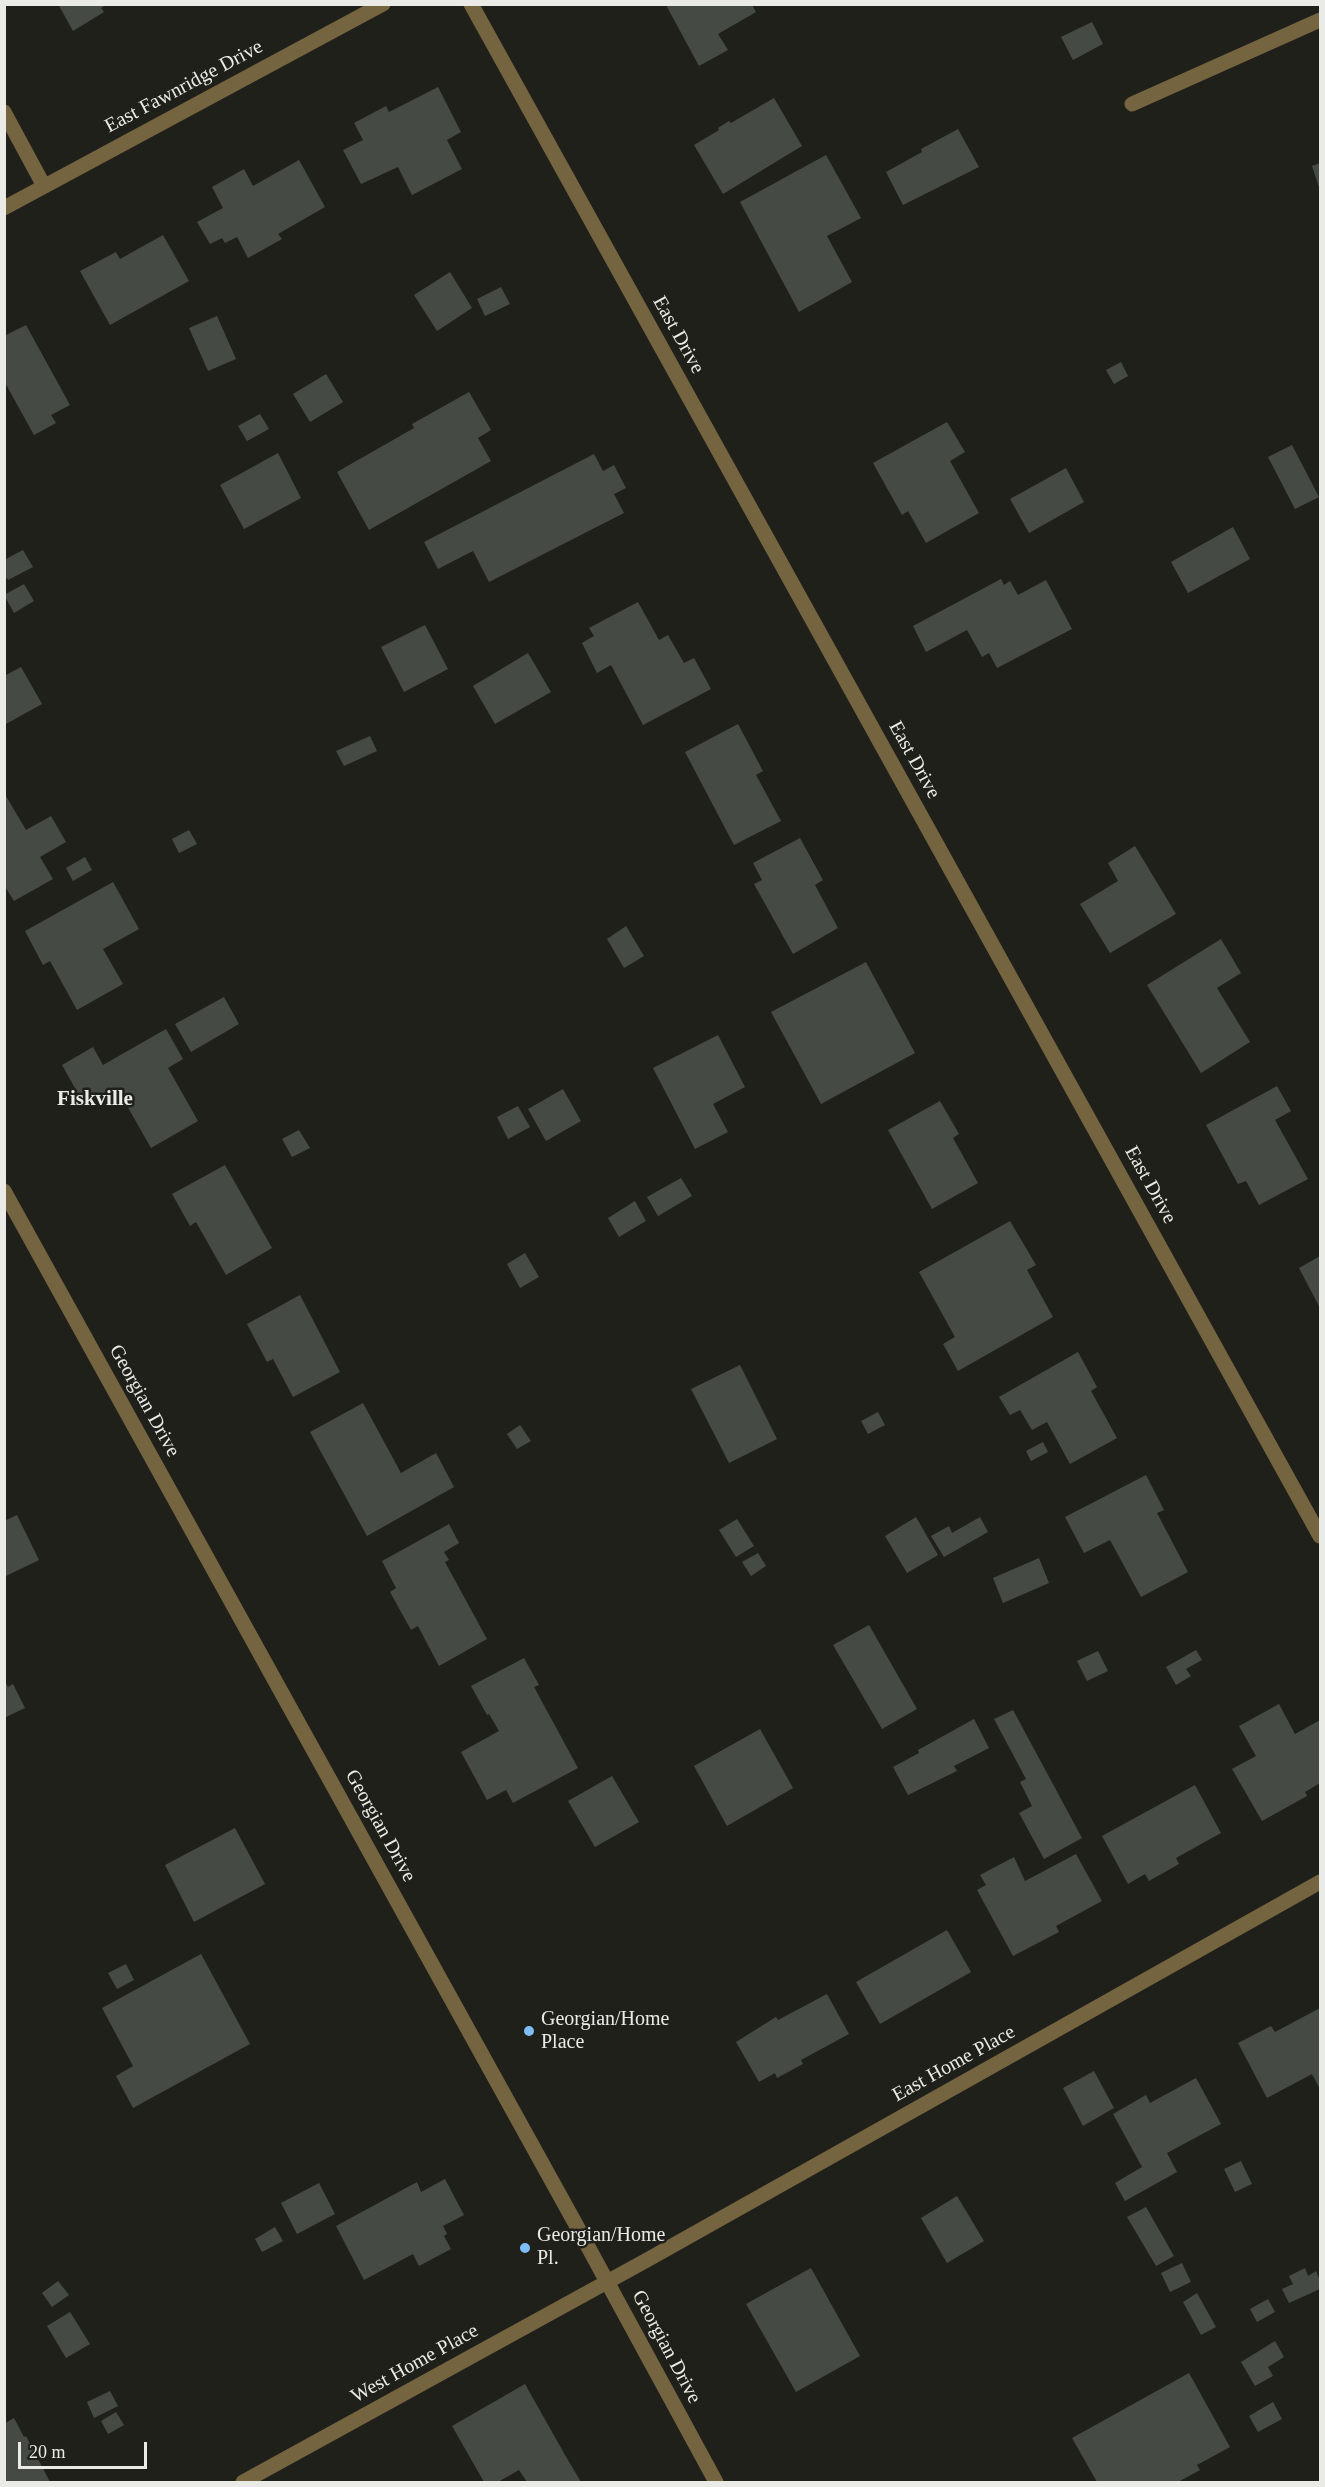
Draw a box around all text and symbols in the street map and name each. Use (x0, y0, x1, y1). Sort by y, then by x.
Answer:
street label: East Fawnridge Drive (101, 35, 267, 139)
street label: East Drive (647, 292, 709, 378)
street label: East Drive (883, 717, 945, 803)
district label: Fiskville (57, 1087, 133, 1113)
street label: East Drive (1119, 1142, 1181, 1228)
street label: Georgian Drive (103, 1341, 185, 1461)
street label: Georgian Drive (339, 1766, 421, 1886)
place label: Georgian/Home Place (541, 2008, 669, 2055)
street label: East Home Place (888, 2020, 1020, 2108)
marker: Georgian/Home Place (522, 2024, 536, 2038)
place label: Georgian/Home Pl. (537, 2224, 665, 2271)
marker: Georgian/Home Pl. (518, 2241, 532, 2255)
street label: Georgian Drive (626, 2286, 706, 2408)
street label: West Home Place (347, 2319, 483, 2409)
scale bar (21, 2430, 150, 2468)
text: 20 m (29, 2442, 66, 2462)

